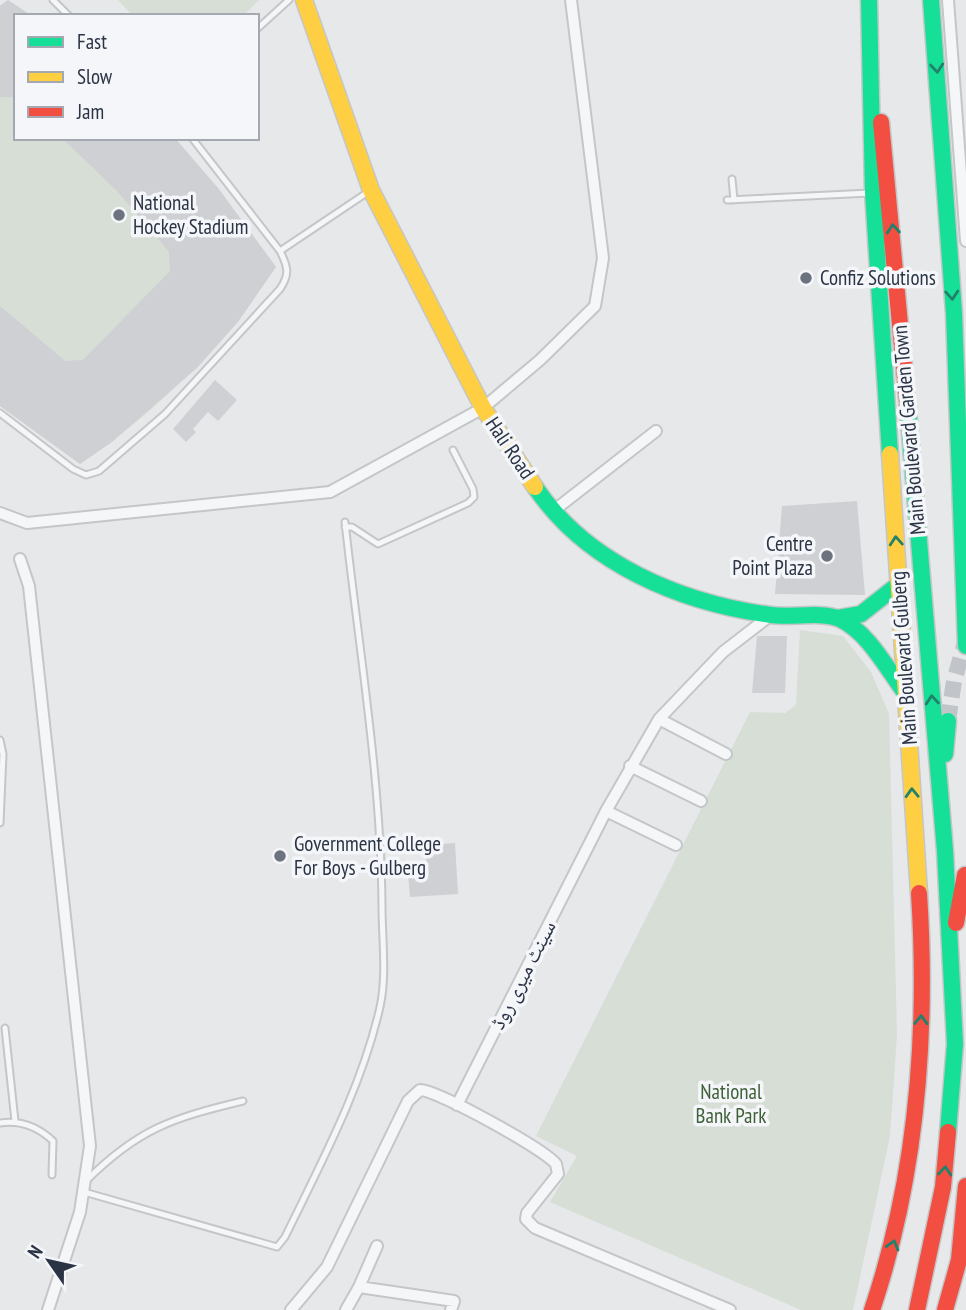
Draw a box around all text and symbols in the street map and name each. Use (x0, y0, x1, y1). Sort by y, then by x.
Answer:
legend (14, 14, 259, 140)
text: Fast (77, 28, 107, 55)
text: Slow (77, 63, 113, 90)
one-way arrow (929, 63, 944, 74)
text: Jam (76, 98, 104, 125)
place label: National Hockey Stadium (133, 189, 248, 240)
marker: National Hockey Stadium (111, 207, 127, 223)
one-way arrow (886, 223, 901, 234)
place label: Confiz Solutions (820, 264, 936, 291)
marker: Confiz Solutions (798, 270, 814, 286)
one-way arrow (945, 290, 960, 301)
street label: Main Boulevard Garden Town (886, 324, 931, 536)
street label: Hali Road (480, 411, 541, 484)
place label: Centre Point Plaza (732, 530, 813, 581)
one-way arrow (889, 536, 904, 547)
marker: Centre Point Plaza (819, 548, 835, 564)
street label: Main Boulevard Gulberg (884, 570, 923, 746)
one-way arrow (925, 694, 940, 706)
one-way arrow (904, 787, 919, 798)
place label: Government College For Boys - Gulberg (294, 830, 441, 881)
marker: Government College For Boys - Gulberg (272, 848, 288, 864)
street label: سینٹ میری روڈ (484, 916, 562, 1034)
one-way arrow (913, 1014, 929, 1025)
park label: National Bank Park (696, 1078, 766, 1129)
one-way arrow (937, 1165, 952, 1176)
north arrow (14, 1226, 84, 1296)
one-way arrow (884, 1239, 899, 1251)
text: N (22, 1241, 48, 1262)

